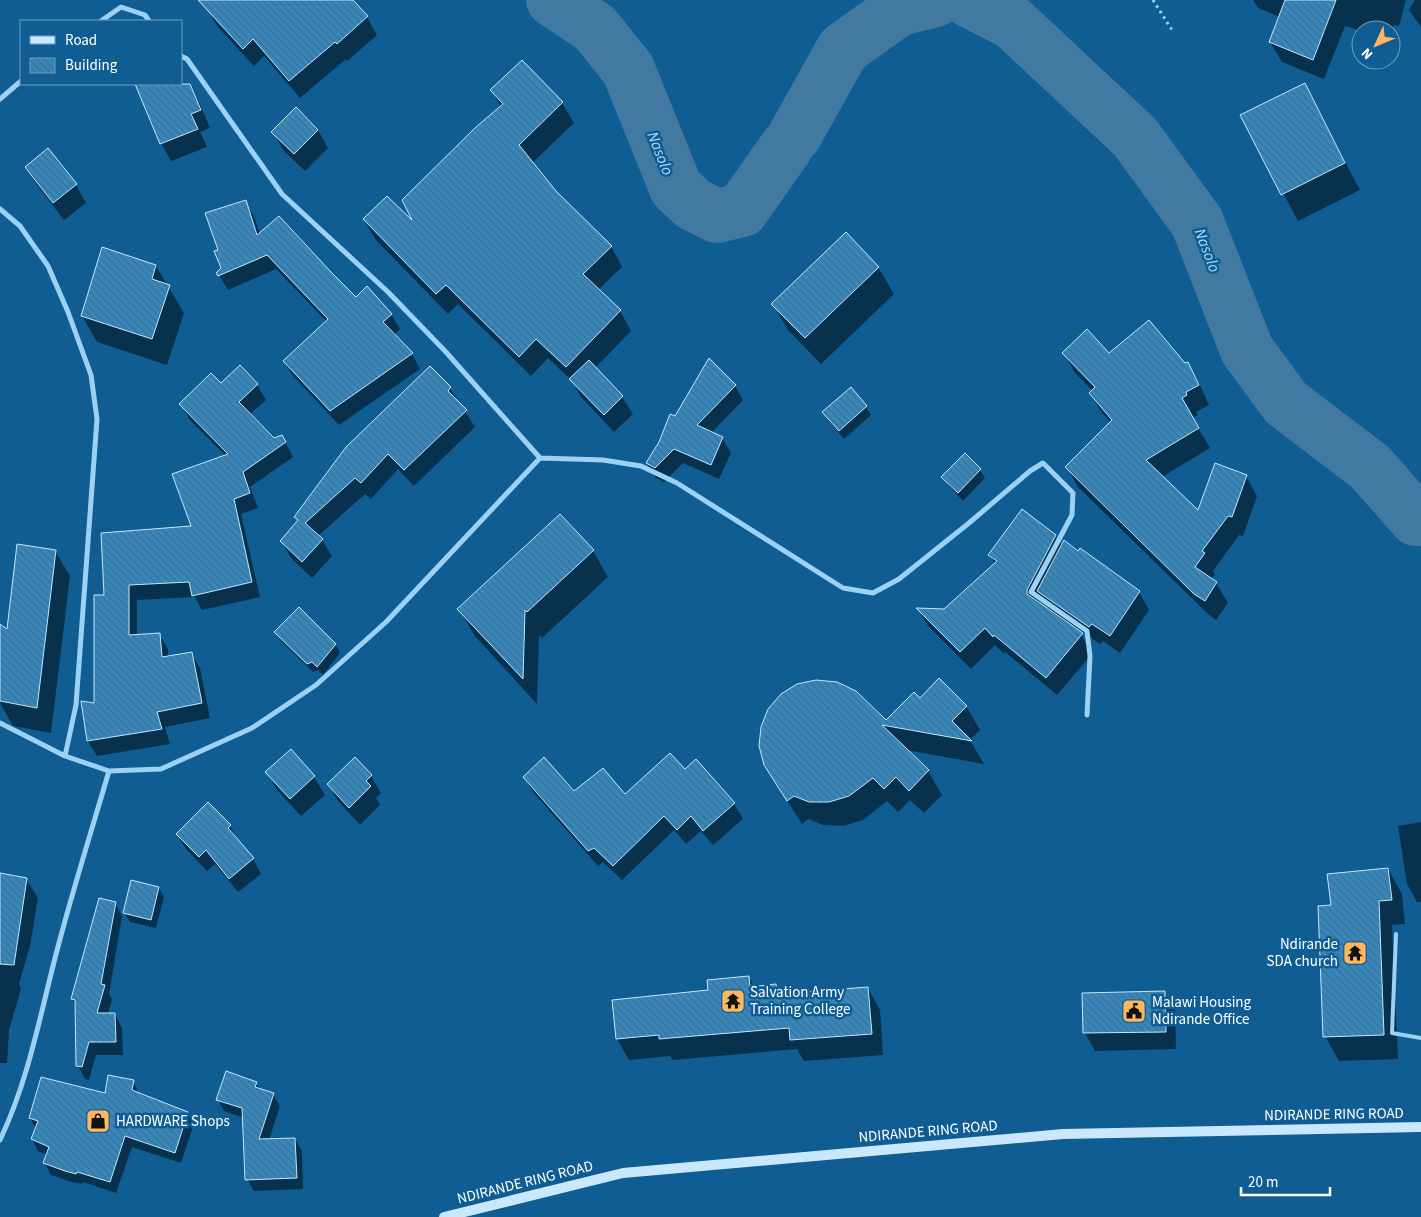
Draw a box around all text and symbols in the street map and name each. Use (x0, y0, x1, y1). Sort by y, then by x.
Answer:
legend (20, 20, 182, 85)
north arrow (1351, 20, 1401, 70)
text: Road (65, 30, 97, 51)
text: N (1357, 43, 1378, 64)
text: Building (65, 55, 118, 76)
water label: Nasolo (641, 128, 679, 179)
water label: Nasolo (1189, 225, 1225, 275)
place label: Ndirande SDA church (1267, 934, 1338, 972)
temple icon: Ndirande SDA church (1342, 940, 1368, 966)
place label: Salvation Army Training College (750, 982, 851, 1020)
temple icon: Salvation Army Training College (720, 988, 746, 1014)
place label: Malawi Housing Ndirande Office (1152, 992, 1252, 1030)
public building icon: Malawi Housing Ndirande Office (1121, 998, 1147, 1024)
street label: NDIRANDE RING ROAD (1264, 1103, 1404, 1126)
shop icon: HARDWARE Shops (85, 1108, 111, 1134)
place label: HARDWARE Shops (116, 1111, 230, 1132)
street label: NDIRANDE RING ROAD (858, 1115, 998, 1148)
street label: NDIRANDE RING ROAD (455, 1155, 595, 1210)
scale bar (1241, 1164, 1330, 1196)
text: 20 m (1248, 1172, 1278, 1193)

